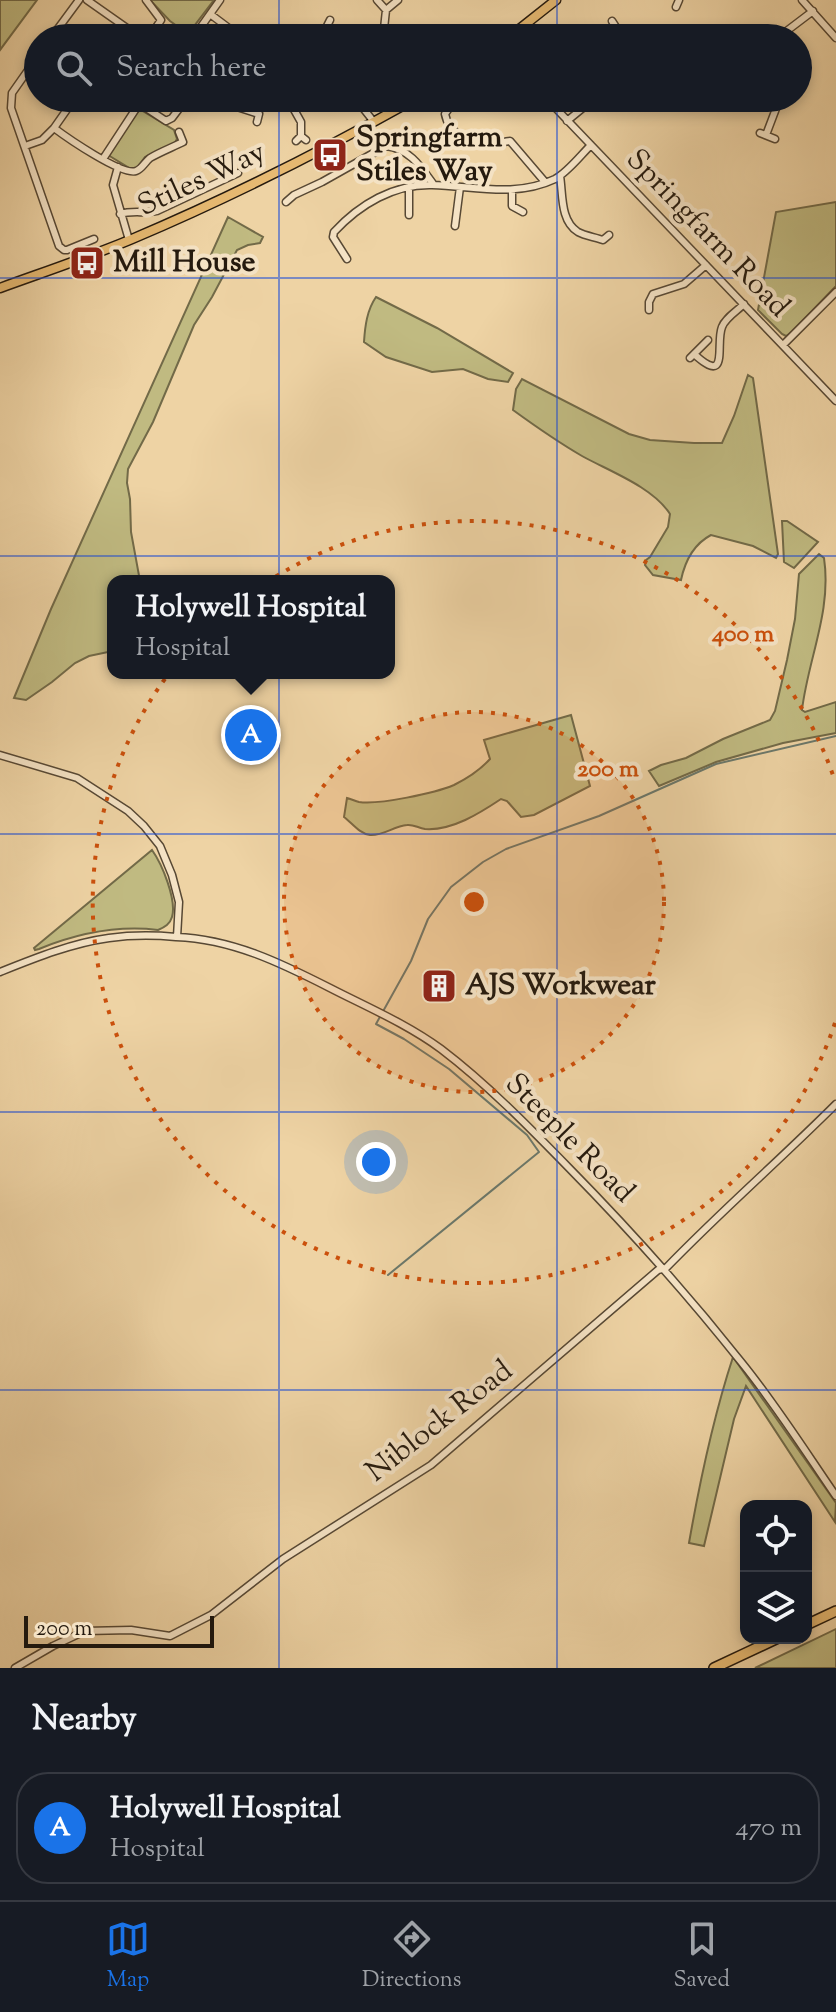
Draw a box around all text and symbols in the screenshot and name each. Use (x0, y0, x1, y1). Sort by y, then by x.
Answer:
search box (24, 24, 812, 112)
icon: search (52, 46, 96, 90)
text: Search here (116, 47, 266, 90)
place label: Springfarm Stiles Way (356, 117, 502, 194)
street label: Stiles Way (131, 132, 273, 228)
bus stop icon: Springfarm Stiles Way (311, 136, 349, 174)
street label: Springfarm Road (615, 140, 799, 328)
place label: Mill House (113, 242, 255, 285)
bus stop icon: Mill House (68, 244, 106, 282)
popup (107, 575, 395, 679)
text: Holywell Hospital (136, 587, 366, 630)
text: 400 m (711, 618, 774, 652)
text: Hospital (136, 630, 230, 667)
pin: A (225, 705, 277, 765)
text: 200 m (577, 753, 639, 787)
centre of rings (460, 888, 488, 916)
place label: AJS Workwear (465, 965, 657, 1008)
building icon: AJS Workwear (420, 967, 458, 1005)
street label: Steeple Road (494, 1064, 644, 1214)
your location (356, 1142, 396, 1182)
street label: Niblock Road (357, 1351, 523, 1493)
map controls (740, 1500, 812, 1644)
button: locate (740, 1500, 812, 1572)
button: layers (740, 1572, 812, 1644)
scale bar (24, 1612, 214, 1648)
text: 200 m (36, 1614, 92, 1646)
text: Nearby (32, 1696, 137, 1745)
text: Holywell Hospital (110, 1788, 341, 1831)
text: A (49, 1810, 71, 1847)
text: 470 m (736, 1810, 802, 1847)
text: Hospital (110, 1831, 205, 1868)
tab: Map (106, 1917, 150, 1997)
tab: Directions (362, 1917, 461, 1997)
tab: Saved (673, 1917, 730, 1997)

